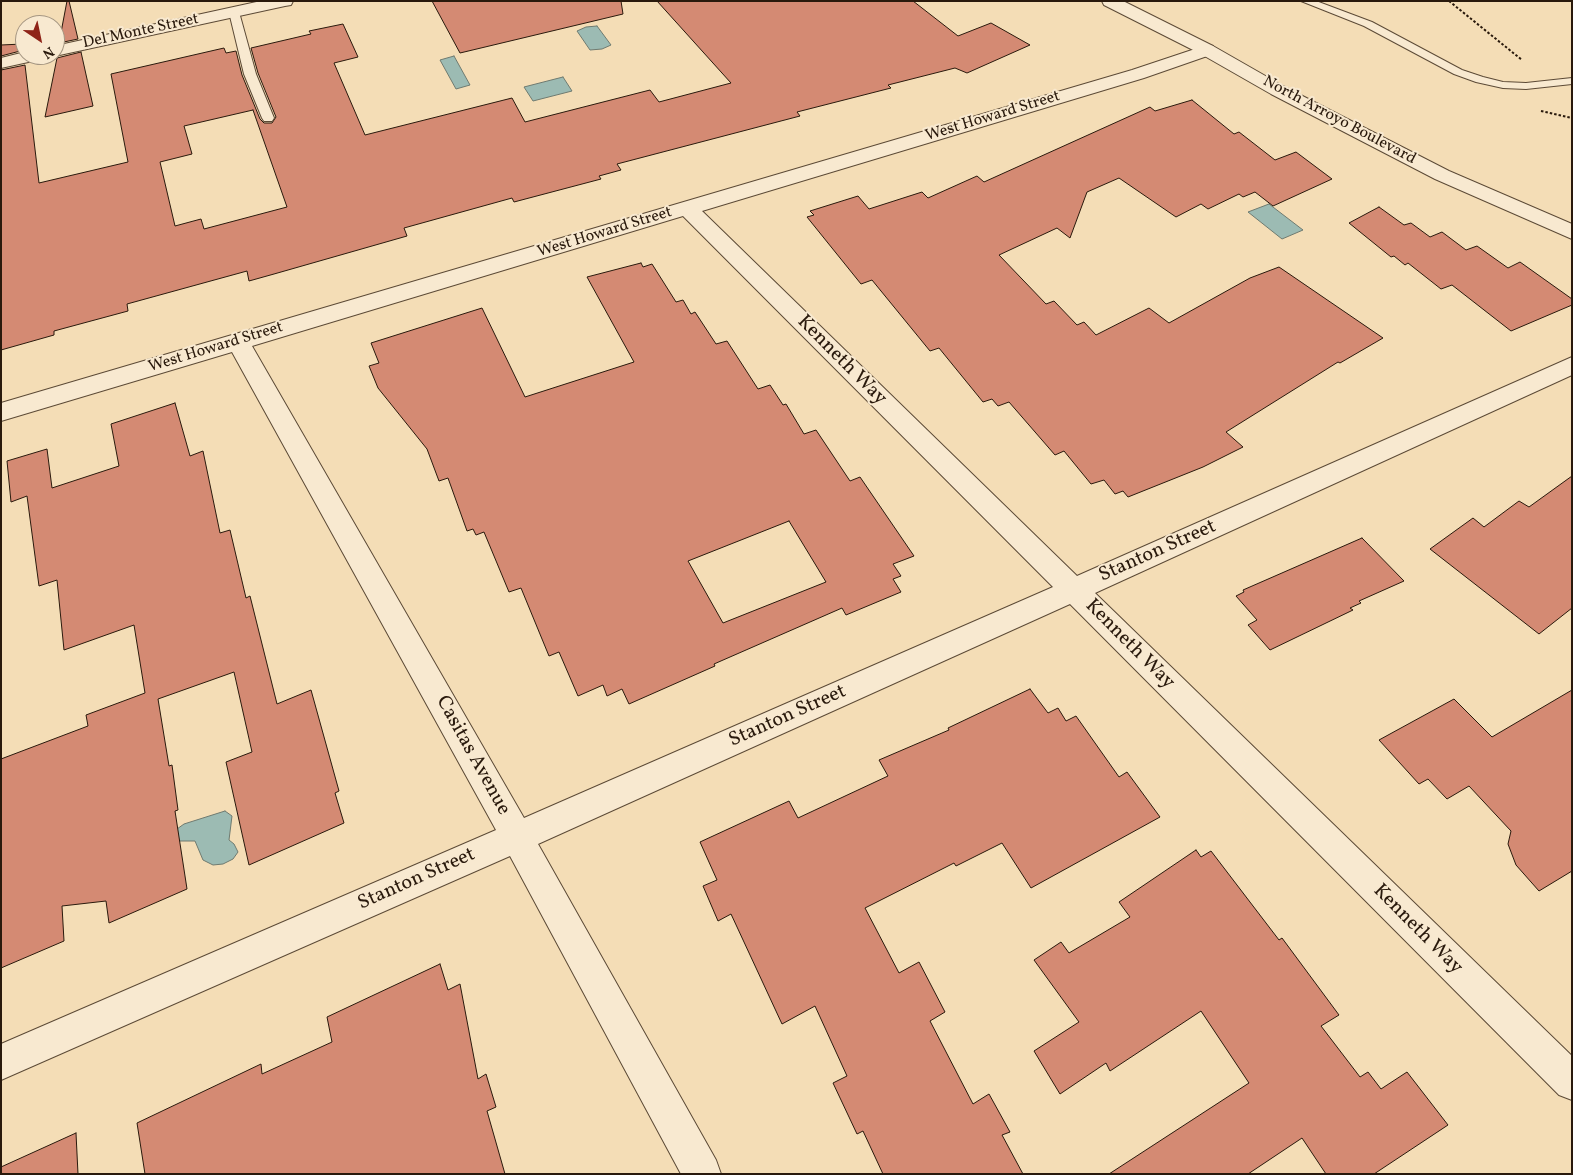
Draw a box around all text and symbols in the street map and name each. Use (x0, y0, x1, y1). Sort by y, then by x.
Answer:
street label: Del Monte Street (81, 10, 201, 54)
north arrow (15, 15, 65, 65)
text: N (39, 41, 58, 63)
street label: North Arroyo Boulevard (1259, 72, 1419, 170)
street label: West Howard Street (923, 87, 1063, 147)
street label: West Howard Street (535, 203, 675, 263)
street label: Kenneth Way (791, 311, 891, 411)
street label: West Howard Street (146, 318, 286, 378)
street label: Stanton Street (1096, 515, 1220, 589)
street label: Kenneth Way (1079, 595, 1179, 695)
street label: Stanton Street (726, 680, 850, 754)
street label: Casitas Avenue (429, 692, 515, 820)
street label: Stanton Street (355, 843, 479, 917)
street label: Kenneth Way (1367, 880, 1467, 980)

